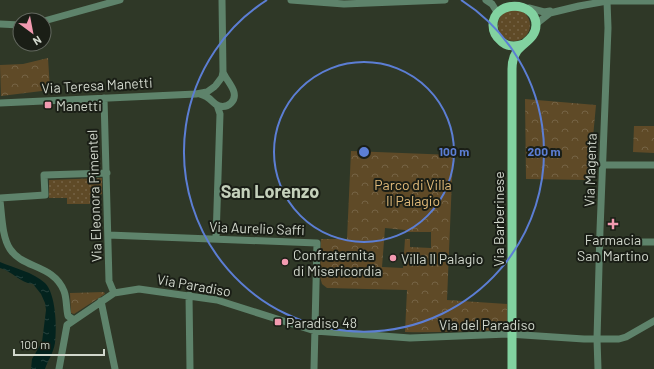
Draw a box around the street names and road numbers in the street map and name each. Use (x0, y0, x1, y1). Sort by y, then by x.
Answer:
street label: Via Teresa Manetti (41, 74, 153, 96)
street label: Via Eleonora Pimentel (83, 129, 105, 263)
street label: Via Magenta (580, 133, 600, 207)
street label: Via Barberinese (490, 171, 507, 267)
street label: Via Aurelio Saffi (209, 218, 305, 238)
street label: Via Paradiso (156, 270, 232, 300)
street label: Via del Paradiso (439, 316, 535, 333)

